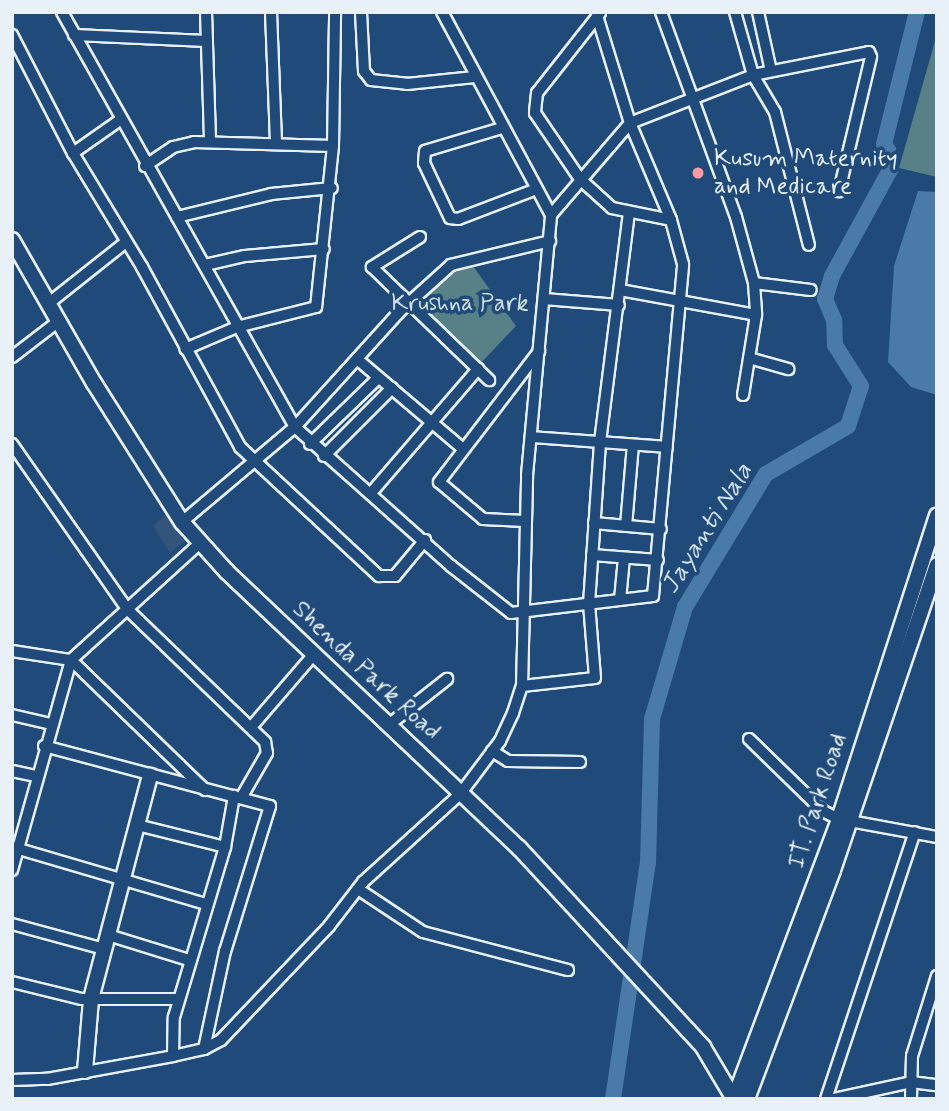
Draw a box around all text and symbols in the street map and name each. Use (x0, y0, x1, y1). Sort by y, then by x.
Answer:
place label: Kusum Maternity and Medicare (714, 145, 894, 201)
marker: Kusum Maternity and Medicare (688, 163, 708, 183)
park label: Krushna Park (392, 290, 528, 318)
water label: Jayanti Nala (656, 458, 760, 600)
street label: Shenda Park Road (287, 596, 445, 746)
street label: IT. Park Road (783, 730, 853, 872)

